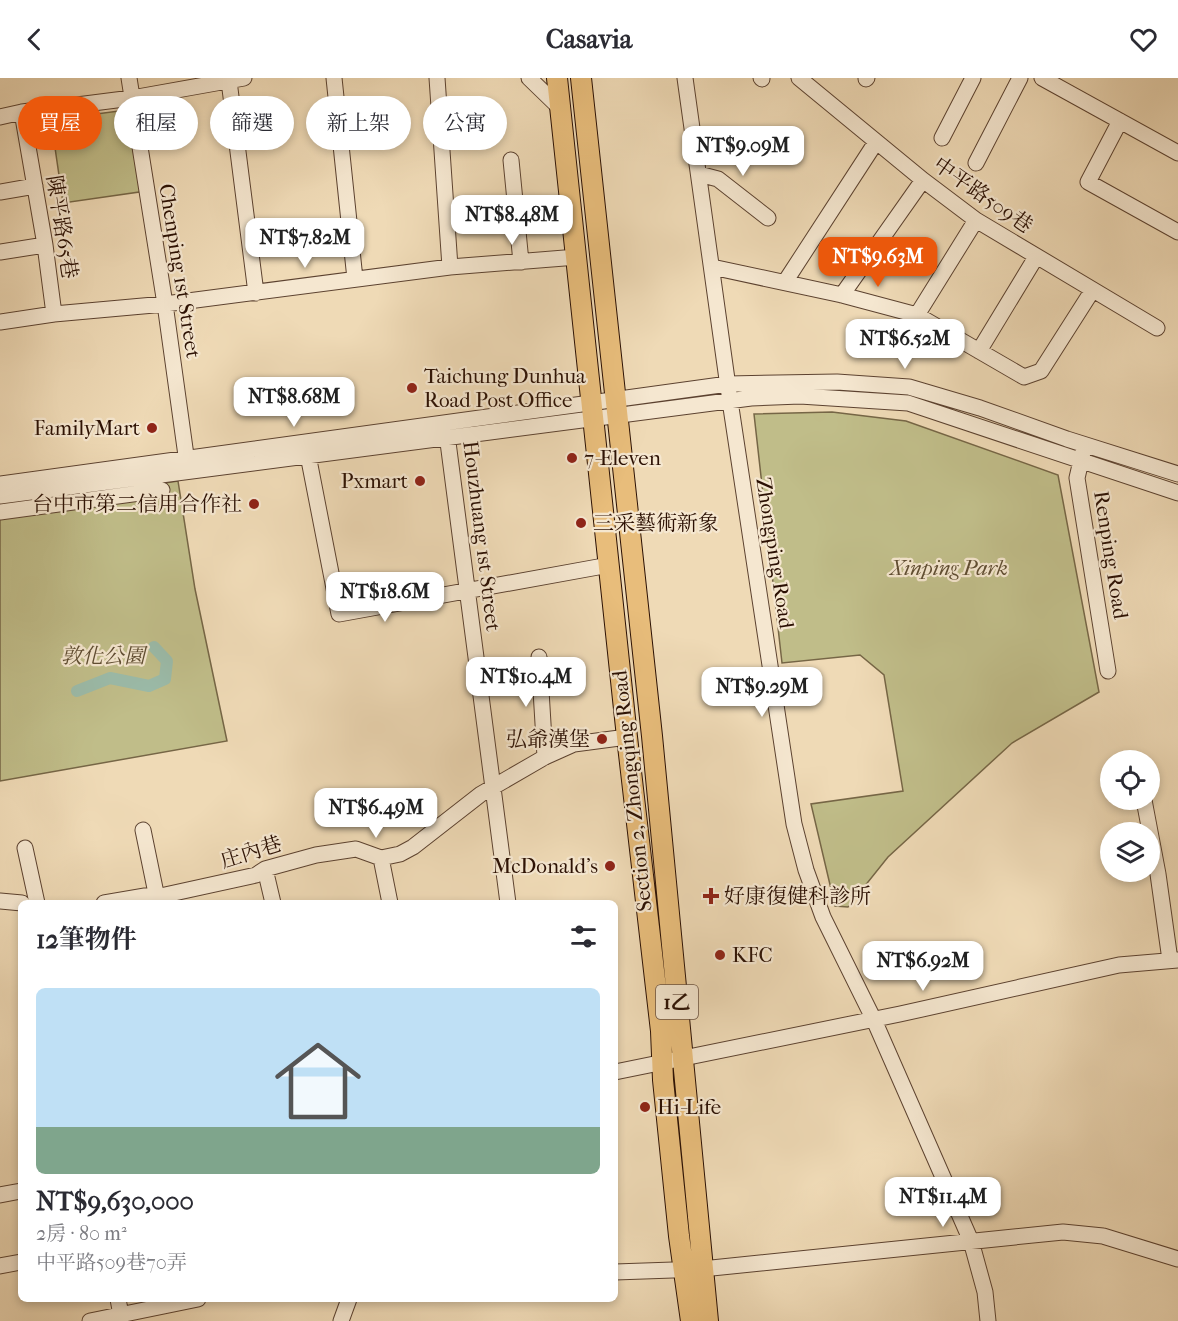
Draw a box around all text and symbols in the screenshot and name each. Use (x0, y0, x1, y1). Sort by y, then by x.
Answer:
icon: back (18, 23, 51, 56)
text: Casavia (546, 23, 632, 55)
icon: heart (1127, 23, 1160, 56)
chip: 買屋 (18, 96, 102, 150)
chip: 租屋 (114, 96, 198, 150)
chip: 篩選 (210, 96, 294, 150)
chip: 新上架 (306, 96, 411, 150)
chip: 公寓 (423, 96, 507, 150)
pin: NT$9.09M (681, 126, 805, 177)
text: NT$9.09M (696, 134, 790, 157)
street label: 中平路509巷 (929, 152, 1037, 238)
street label: 陳平路65巷 (42, 174, 82, 280)
street label: Chenping 1st Street (154, 182, 206, 361)
pin: NT$8.48M (450, 195, 574, 246)
text: NT$8.48M (465, 203, 559, 226)
pin: NT$7.82M (243, 218, 367, 269)
text: NT$7.82M (259, 226, 351, 249)
pin: NT$9.63M (816, 237, 940, 288)
text: NT$9.63M (832, 245, 924, 268)
pin: NT$6.52M (843, 319, 967, 370)
text: NT$6.52M (860, 327, 950, 350)
place label: Taichung Dunhua Road Post Office (424, 364, 586, 412)
pin: NT$8.68M (232, 377, 356, 428)
marker: Taichung Dunhua Road Post Office (405, 381, 419, 395)
text: NT$8.68M (248, 385, 340, 408)
place label: FamilyMart (34, 416, 141, 440)
marker: FamilyMart (145, 421, 159, 435)
street label: Houzhuang 1st Street (458, 439, 506, 633)
place label: 7-Eleven (584, 446, 661, 470)
marker: 7-Eleven (565, 451, 579, 465)
place label: Pxmart (341, 469, 409, 493)
marker: Pxmart (413, 474, 427, 488)
street label: Zhongping Road (751, 476, 799, 631)
street label: Renping Road (1089, 489, 1133, 621)
place label: 台中市第二信用合作社 (32, 492, 242, 516)
marker: 台中市第二信用合作社 (247, 497, 261, 511)
place label: 三采藝術新象 (593, 511, 719, 535)
marker: 三采藝術新象 (574, 516, 588, 530)
park label: Xinping Park (888, 556, 1008, 580)
pin: NT$18.6M (323, 572, 447, 623)
text: NT$18.6M (340, 580, 430, 603)
park label: 敦化公園 (61, 644, 148, 668)
pin: NT$10.4M (464, 657, 588, 708)
text: NT$10.4M (480, 665, 572, 688)
pin: NT$9.29M (700, 667, 824, 718)
street label: Section 2, Zhongqing Road (607, 669, 657, 913)
text: NT$9.29M (715, 675, 809, 698)
place label: 弘爺漢堡 (506, 727, 590, 751)
marker: 弘爺漢堡 (595, 732, 609, 746)
map controls (1100, 750, 1160, 882)
button: locate (1100, 750, 1160, 810)
pin: NT$6.49M (314, 788, 438, 839)
text: NT$6.49M (328, 796, 424, 819)
button: layers (1100, 822, 1160, 882)
street label: 庄內巷 (217, 831, 285, 873)
place label: McDonald's (492, 854, 598, 878)
marker: McDonald's (603, 859, 617, 873)
place label: 好康復健科診所 (724, 884, 871, 908)
marker: 好康復健科診所 (702, 887, 720, 905)
icon: filters (567, 920, 600, 953)
text: 12筆物件 (36, 924, 137, 955)
pin: NT$6.92M (861, 941, 985, 992)
place label: KFC (732, 943, 773, 967)
marker: KFC (713, 948, 727, 962)
text: NT$6.92M (876, 949, 970, 972)
road number: 1乙 (656, 985, 698, 1019)
icon: home (264, 1027, 372, 1135)
place label: Hi-Life (657, 1095, 721, 1119)
marker: Hi-Life (638, 1100, 652, 1114)
pin: NT$11.4M (881, 1177, 1005, 1228)
text: NT$11.4M (899, 1185, 987, 1208)
text: NT$9,630,000 (36, 1186, 194, 1217)
text: 2房 · 80 m² (36, 1222, 127, 1245)
text: 中平路509巷70弄 (36, 1251, 187, 1274)

